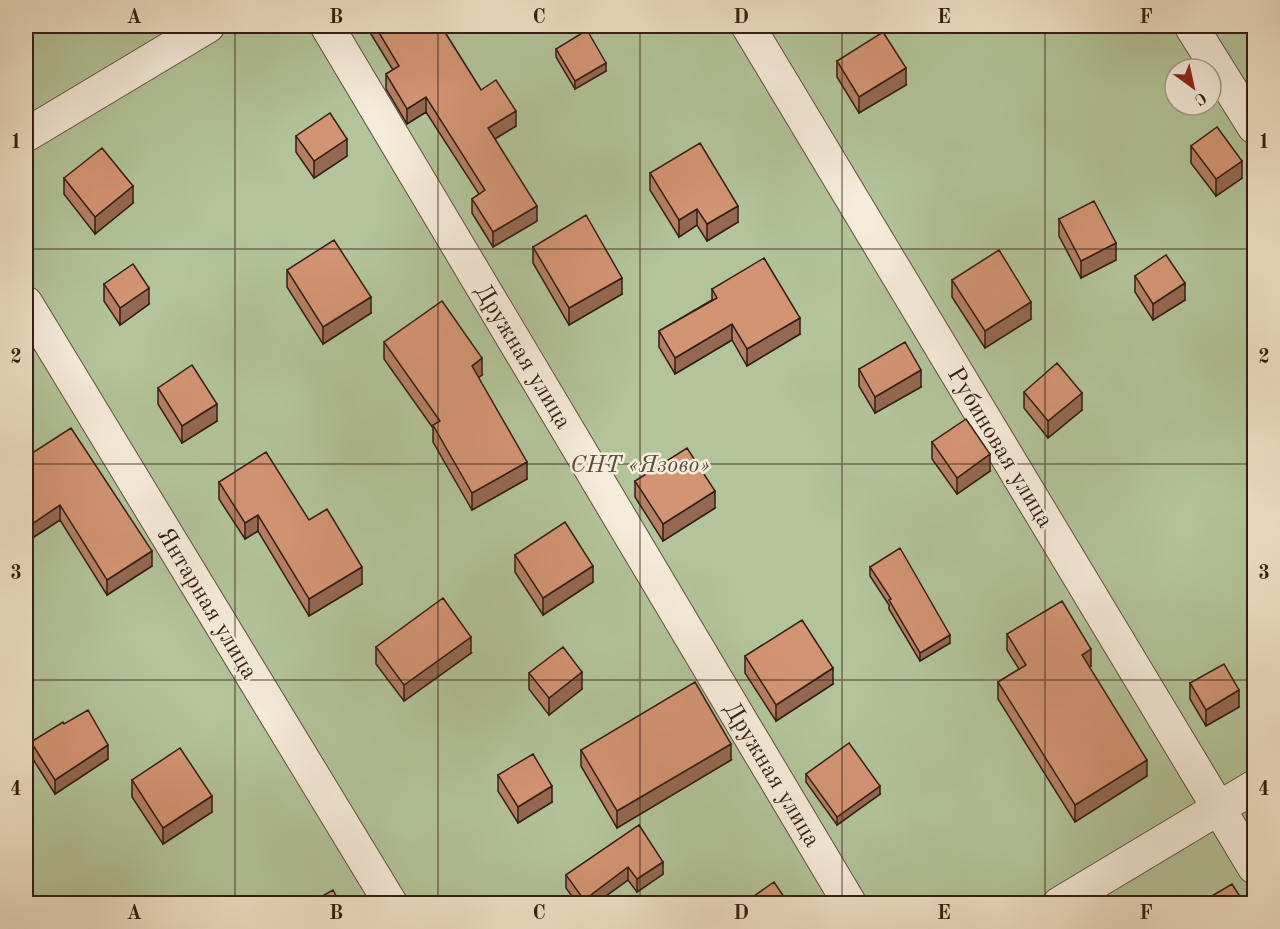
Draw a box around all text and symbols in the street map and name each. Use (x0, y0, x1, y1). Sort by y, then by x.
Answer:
text: A (126, 8, 142, 28)
text: B (329, 8, 343, 28)
text: C (532, 8, 546, 28)
text: D (733, 8, 749, 28)
text: E (937, 8, 951, 28)
text: F (1139, 8, 1153, 28)
north arrow (1163, 57, 1223, 117)
text: С (1191, 88, 1209, 107)
text: 1 (10, 133, 22, 153)
text: 1 (1258, 133, 1270, 153)
street label: Дружная улица (470, 280, 575, 434)
text: 2 (10, 348, 22, 368)
text: 2 (1258, 348, 1270, 368)
street label: Рубиновая улица (942, 363, 1057, 533)
park label: СНТ «Язово» (570, 454, 710, 478)
street label: Янтарная улица (152, 524, 261, 684)
text: 3 (10, 564, 22, 584)
text: 3 (1258, 564, 1270, 584)
street label: Дружная улица (719, 698, 824, 852)
text: 4 (10, 780, 22, 800)
text: 4 (1258, 780, 1270, 800)
text: A (126, 904, 142, 924)
text: B (329, 904, 343, 924)
text: C (532, 904, 546, 924)
text: D (733, 904, 749, 924)
text: E (937, 904, 951, 924)
text: F (1139, 904, 1153, 924)

